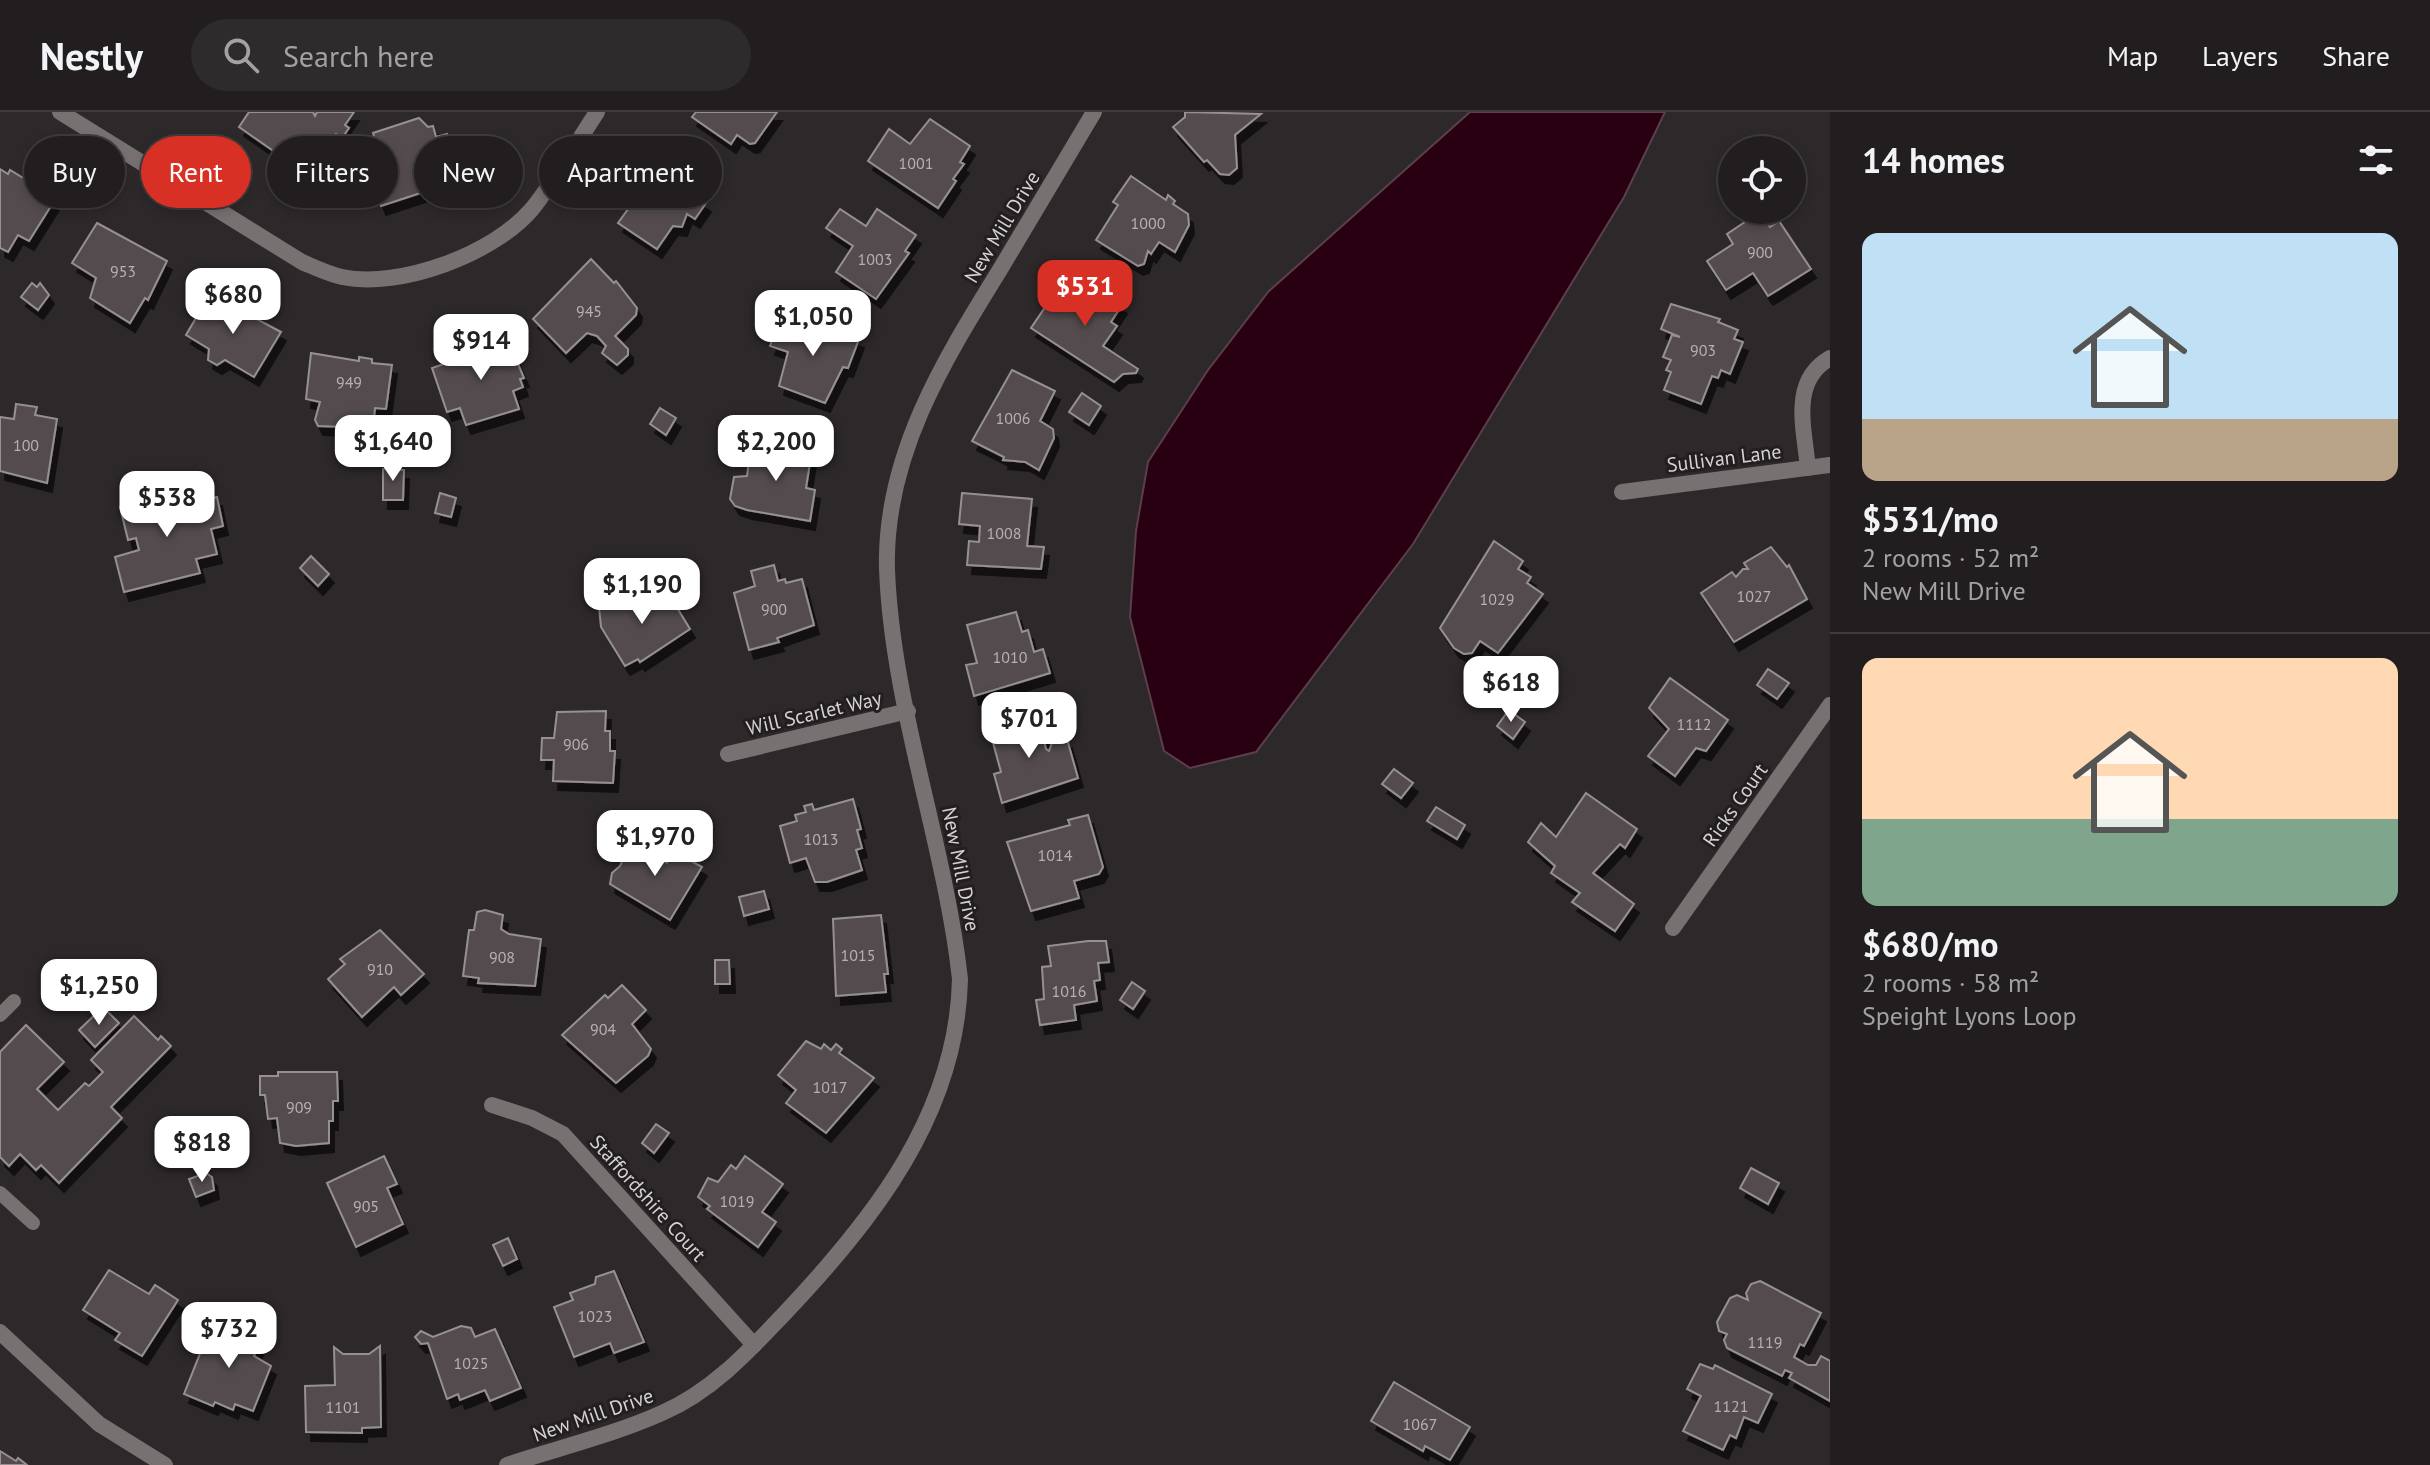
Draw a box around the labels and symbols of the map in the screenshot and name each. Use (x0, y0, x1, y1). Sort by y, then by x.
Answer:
house number: 1001 (899, 153, 933, 173)
street label: New Mill Drive (958, 166, 1046, 288)
house number: 1000 (1131, 213, 1166, 233)
house number: 900 (1747, 242, 1773, 262)
house number: 1003 (858, 249, 892, 269)
pin: $531 (1038, 260, 1132, 328)
house number: 953 (110, 261, 136, 281)
pin: $680 (186, 268, 280, 336)
pin: $1,050 (748, 290, 878, 358)
house number: 945 (576, 301, 602, 321)
pin: $914 (434, 314, 528, 382)
house number: 903 (1690, 340, 1716, 360)
house number: 949 (336, 372, 362, 392)
house number: 1006 (996, 408, 1030, 428)
pin: $1,640 (328, 415, 458, 483)
pin: $2,200 (711, 415, 841, 483)
house number: 100 (13, 435, 39, 455)
street label: Sullivan Lane (1665, 438, 1783, 478)
pin: $538 (120, 471, 214, 539)
house number: 1008 (987, 523, 1021, 543)
pin: $1,190 (577, 558, 707, 626)
house number: 1027 (1737, 586, 1771, 606)
house number: 1029 (1480, 589, 1514, 609)
house number: 900 (761, 599, 787, 619)
house number: 1010 (993, 647, 1028, 667)
pin: $618 (1464, 656, 1558, 724)
street label: Will Scarlet Way (744, 685, 885, 741)
pin: $701 (982, 692, 1076, 760)
house number: 1112 (1677, 714, 1711, 734)
house number: 906 (563, 734, 589, 754)
street label: Ricks Court (1697, 758, 1773, 852)
street label: New Mill Drive (936, 805, 986, 933)
pin: $1,970 (590, 810, 720, 878)
house number: 1013 (804, 829, 838, 849)
house number: 1014 (1038, 845, 1073, 865)
house number: 1015 (841, 945, 875, 965)
house number: 908 (489, 947, 515, 967)
pin: $1,250 (34, 959, 164, 1027)
house number: 910 (367, 959, 393, 979)
house number: 1016 (1052, 981, 1086, 1001)
house number: 904 (590, 1019, 616, 1039)
house number: 1017 (813, 1077, 847, 1097)
house number: 909 (286, 1097, 312, 1117)
pin: $818 (155, 1116, 249, 1184)
street label: Staffordshire Court (584, 1129, 712, 1267)
house number: 1019 (720, 1191, 754, 1211)
house number: 905 (353, 1196, 379, 1216)
pin: $732 (182, 1302, 276, 1370)
house number: 1023 (578, 1306, 612, 1326)
house number: 1119 (1748, 1332, 1782, 1352)
house number: 1025 (454, 1353, 488, 1373)
street label: New Mill Drive (529, 1382, 657, 1448)
house number: 1121 (1714, 1396, 1748, 1416)
house number: 1101 (326, 1397, 360, 1417)
house number: 1067 (1403, 1414, 1437, 1434)

